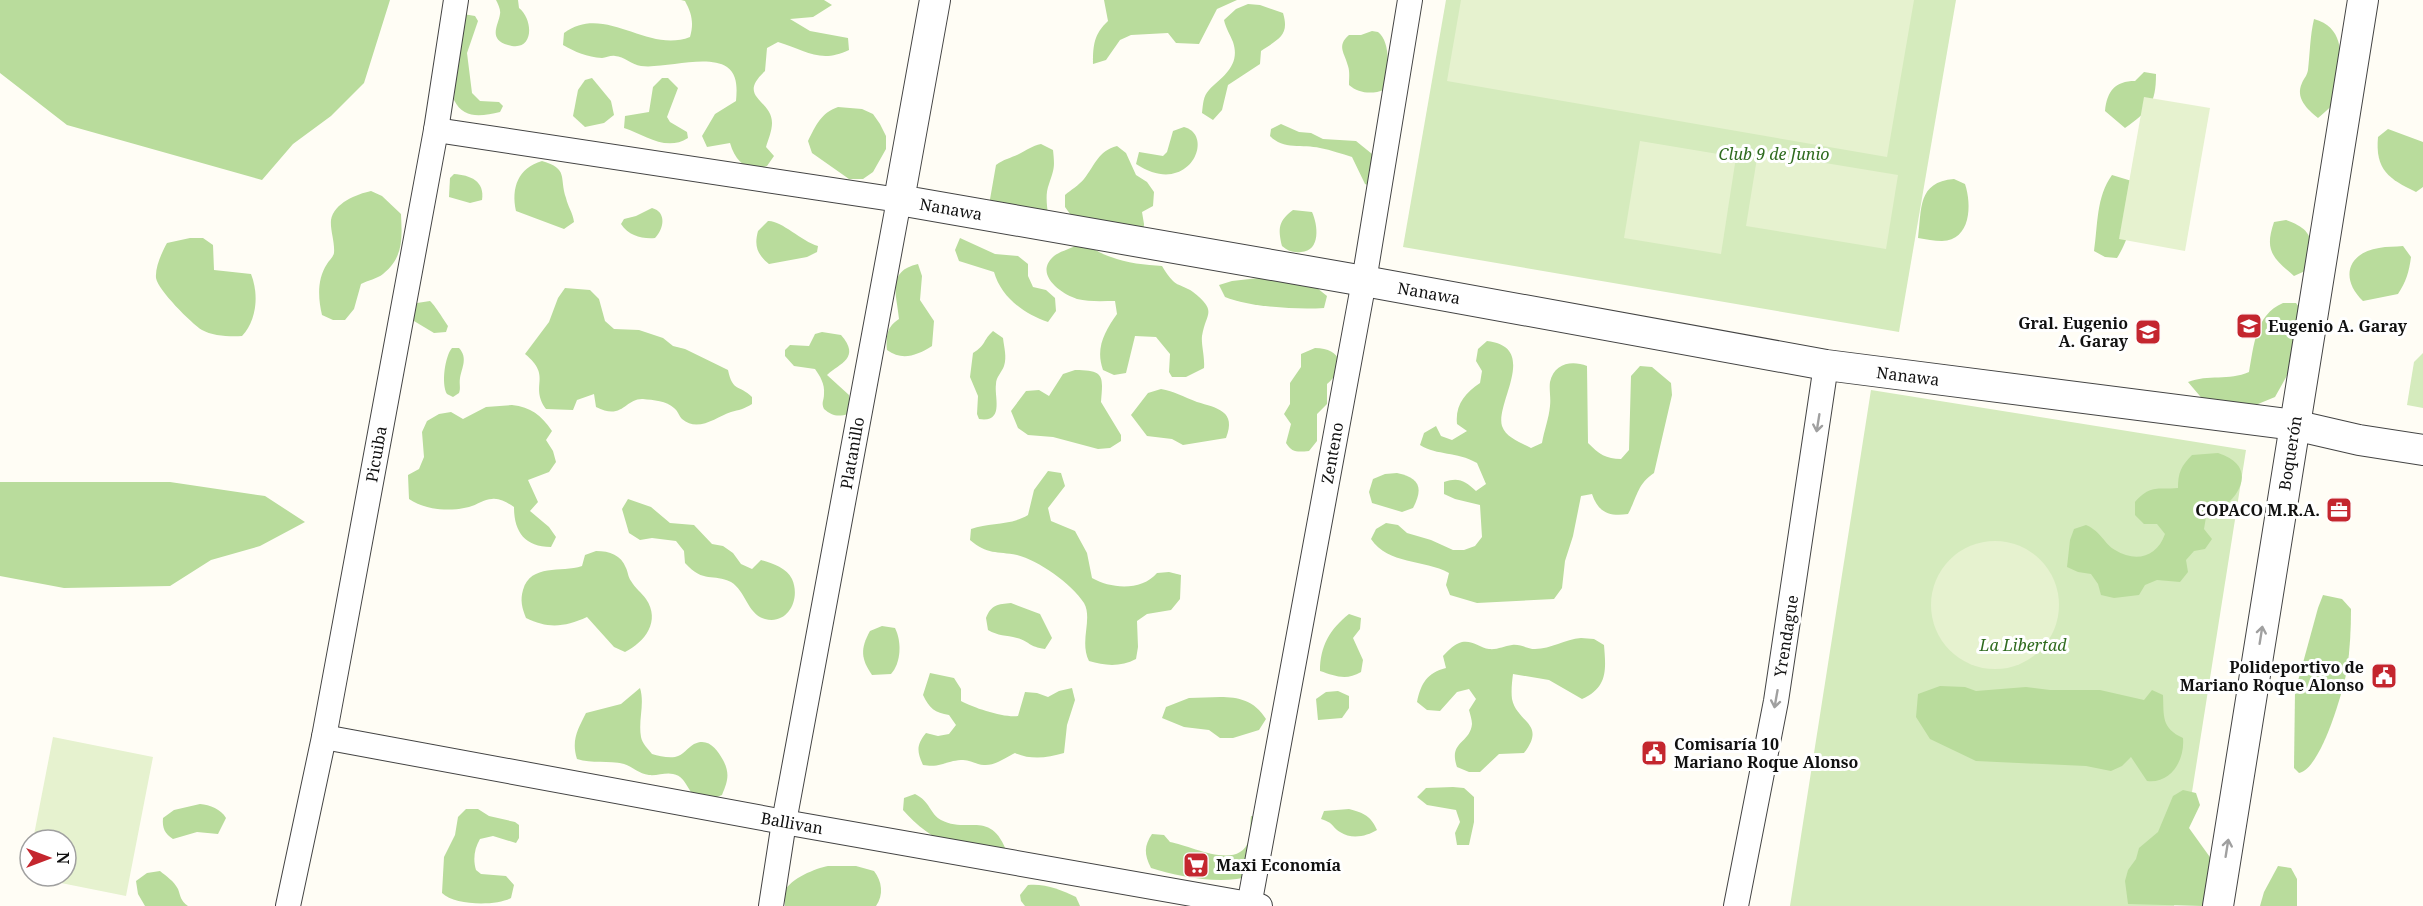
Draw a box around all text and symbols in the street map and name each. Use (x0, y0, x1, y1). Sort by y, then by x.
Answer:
park label: Club 9 de Junio (1719, 143, 1829, 165)
street label: Nanawa (918, 193, 984, 225)
street label: Nanawa (1396, 277, 1462, 309)
school or university icon: Eugenio A. Garay (2234, 311, 2264, 341)
place label: Gral. Eugenio A. Garay (2018, 312, 2129, 352)
place label: Eugenio A. Garay (2268, 315, 2408, 337)
school or university icon: Gral. Eugenio A. Garay (2133, 317, 2163, 347)
street label: Nanawa (1875, 361, 1941, 391)
one-way arrow (1812, 413, 1823, 432)
street label: Boquerón (2273, 414, 2307, 492)
street label: Platanillo (835, 415, 869, 491)
street label: Zenteno (1316, 421, 1348, 485)
street label: Picuiba (360, 424, 392, 484)
office icon: COPACO M.R.A. (2324, 495, 2354, 525)
place label: COPACO M.R.A. (2195, 499, 2320, 521)
street label: Yrendague (1769, 593, 1803, 679)
one-way arrow (2255, 625, 2266, 645)
park label: La Libertad (1978, 634, 2067, 656)
place label: Polideportivo de Mariano Roque Alonso (2180, 656, 2364, 696)
public building icon: Polideportivo de Mariano Roque Alonso (2369, 661, 2399, 691)
one-way arrow (1770, 688, 1781, 708)
place label: Comisaría 10 Mariano Roque Alonso (1674, 733, 1859, 773)
public building icon: Comisaría 10 Mariano Roque Alonso (1639, 738, 1669, 768)
street label: Ballivan (759, 807, 825, 839)
north arrow (18, 828, 78, 888)
one-way arrow (2222, 839, 2233, 859)
supermarket icon: Maxi Economía (1181, 850, 1211, 880)
text: N (52, 852, 74, 865)
place label: Maxi Economía (1216, 854, 1342, 876)

